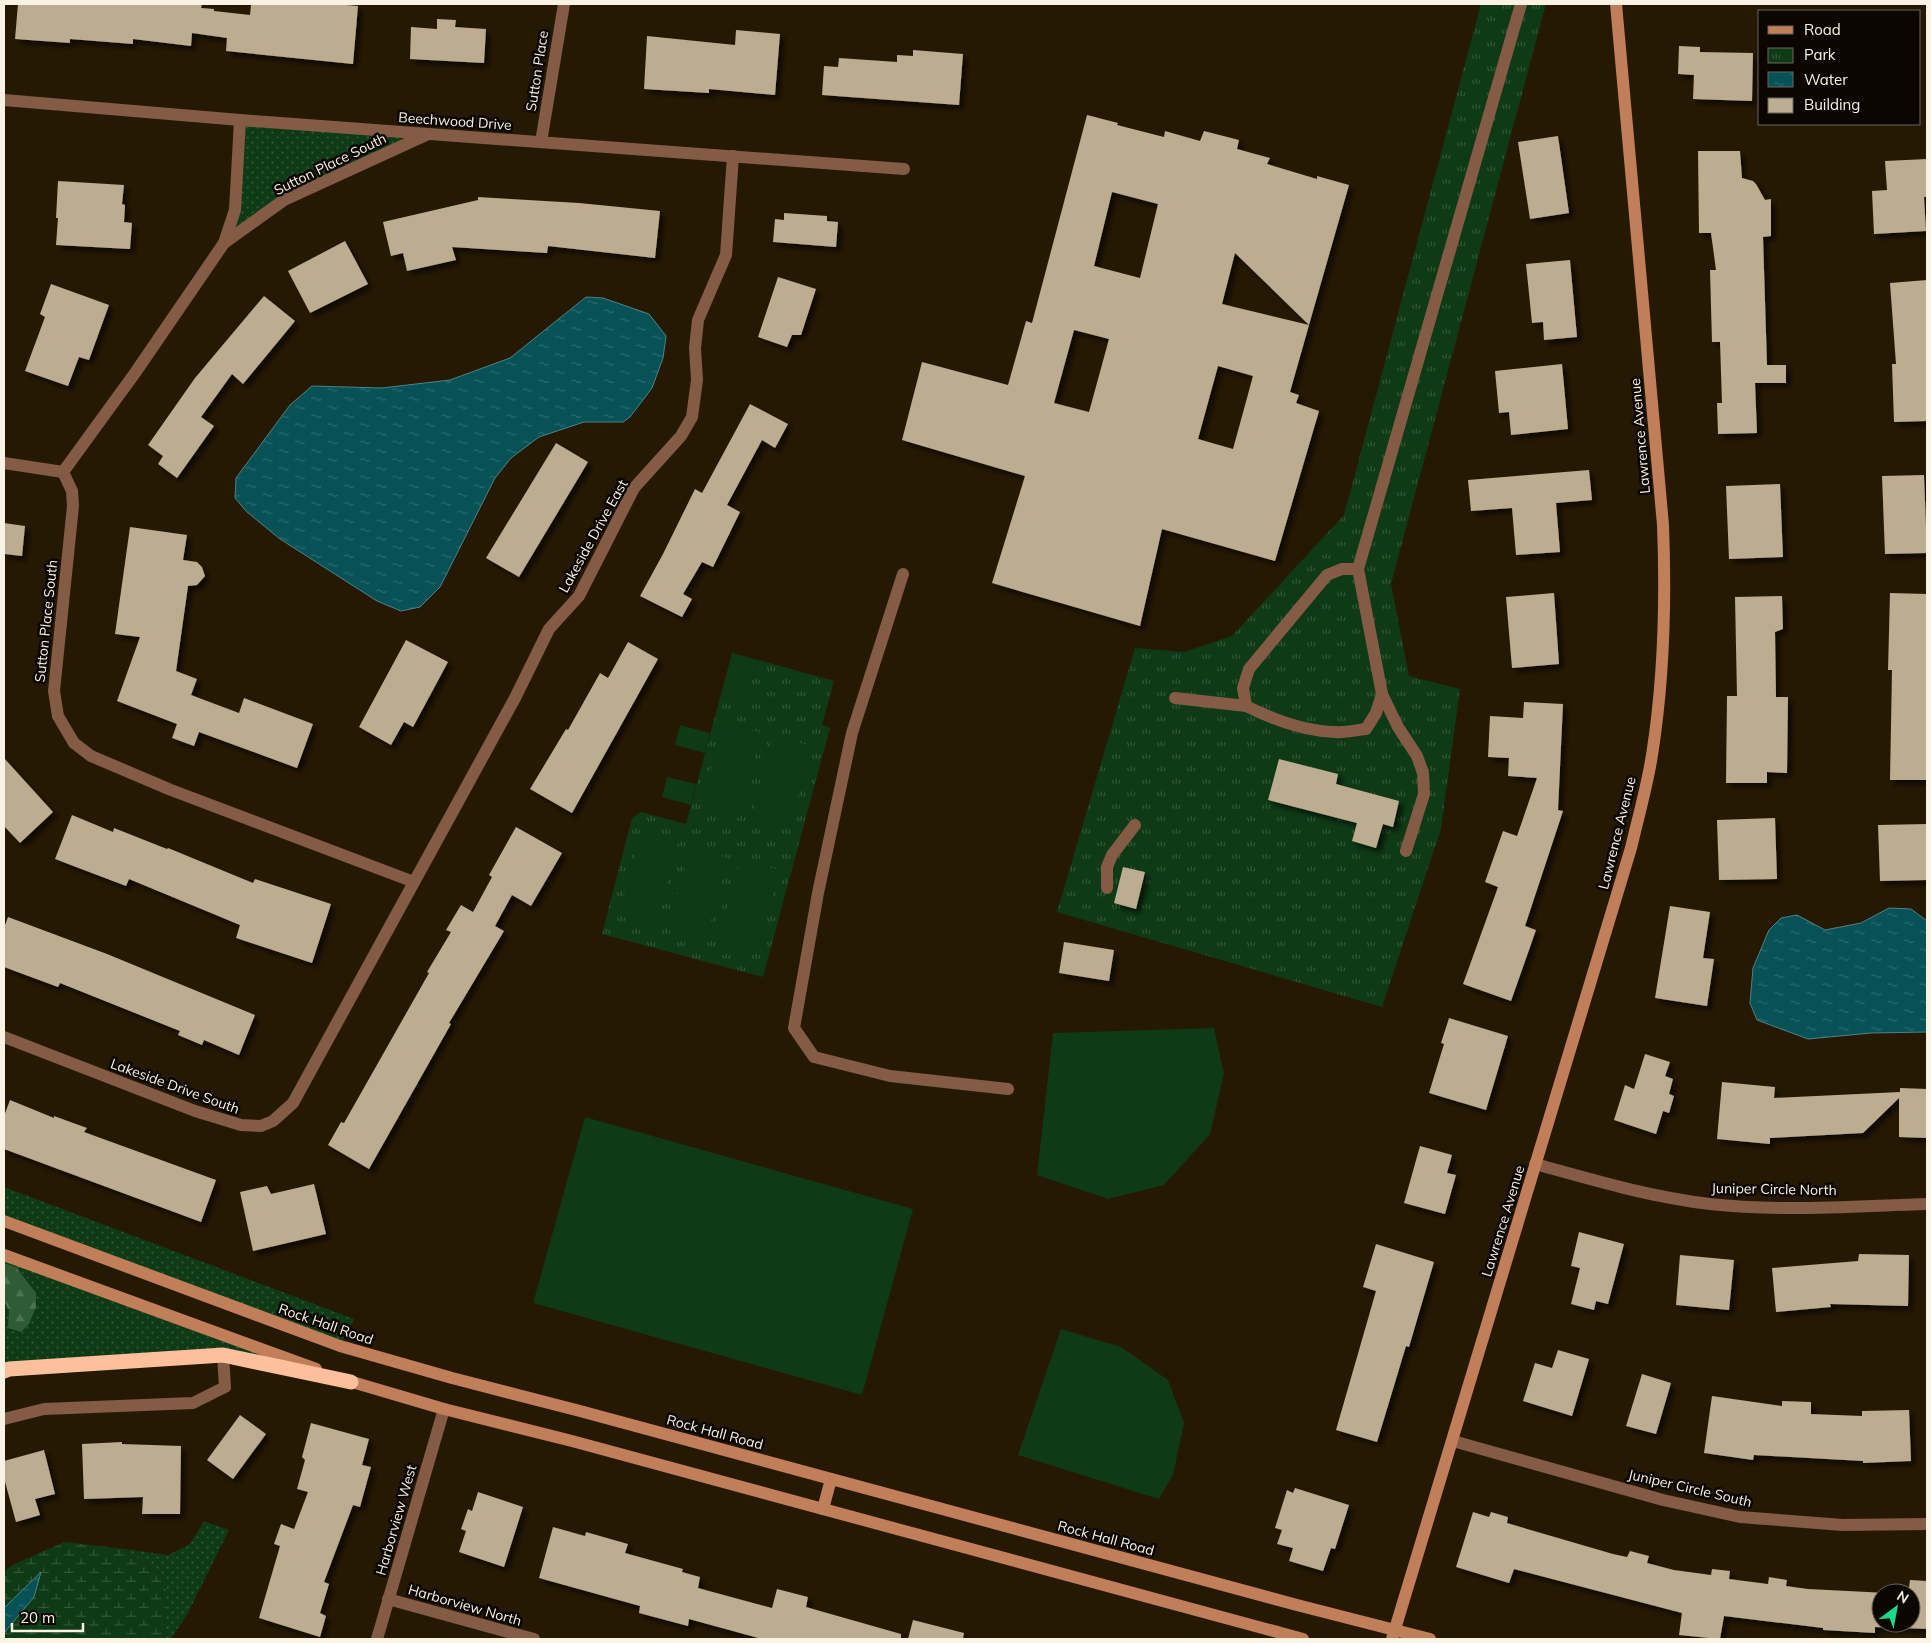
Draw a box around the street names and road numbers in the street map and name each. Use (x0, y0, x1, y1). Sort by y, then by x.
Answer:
street label: Sutton Place (522, 29, 552, 113)
street label: Beechwood Drive (398, 108, 512, 134)
street label: Sutton Place South (271, 129, 389, 199)
street label: Lawrence Avenue (1626, 378, 1654, 494)
street label: Lakeside Drive East (554, 476, 632, 596)
street label: Sutton Place South (31, 559, 61, 683)
street label: Lawrence Avenue (1594, 775, 1640, 891)
street label: Lakeside Drive South (108, 1054, 242, 1118)
street label: Lawrence Avenue (1477, 1163, 1529, 1279)
street label: Juniper Circle North (1711, 1179, 1837, 1199)
street label: Rock Hall Road (276, 1299, 376, 1349)
street label: Rock Hall Road (665, 1410, 765, 1454)
street label: Harborview West (372, 1462, 420, 1577)
street label: Juniper Circle South (1626, 1465, 1754, 1511)
street label: Rock Hall Road (1056, 1516, 1156, 1560)
street label: Harborview North (406, 1580, 524, 1630)

